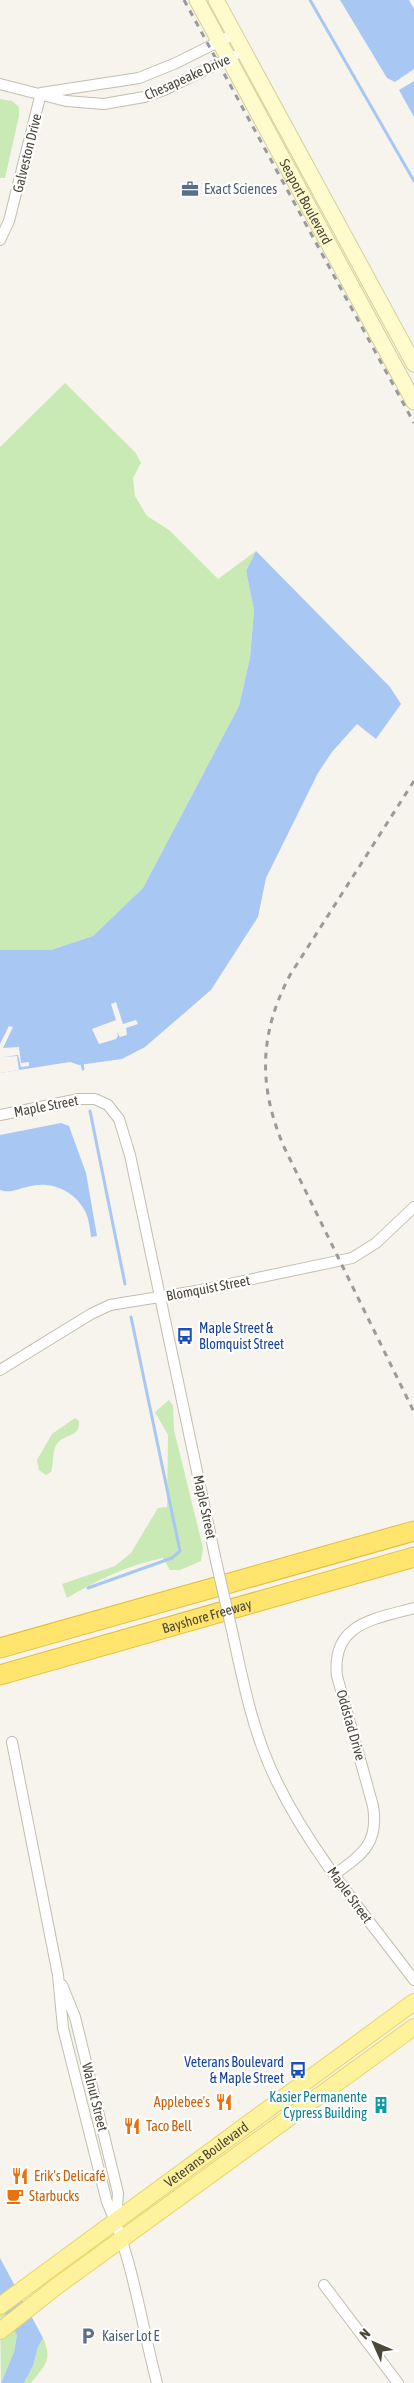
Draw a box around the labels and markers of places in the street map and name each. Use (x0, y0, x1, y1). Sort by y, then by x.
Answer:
office icon: Exact Sciences (180, 179, 200, 199)
place label: Exact Sciences (204, 181, 277, 197)
place label: Maple Street & Blomquist Street (199, 1320, 284, 1352)
bus stop icon: Maple Street & Blomquist Street (175, 1326, 195, 1346)
place label: Veterans Boulevard & Maple Street (184, 2054, 284, 2086)
bus stop icon: Veterans Boulevard & Maple Street (288, 2060, 308, 2080)
place label: Kasier Permanente Cypress Building (269, 2089, 367, 2121)
restaurant icon: Applebee's (214, 2092, 234, 2112)
place label: Applebee's (154, 2094, 210, 2110)
building icon: Kasier Permanente Cypress Building (371, 2095, 391, 2115)
restaurant icon: Taco Bell (122, 2116, 142, 2136)
place label: Taco Bell (146, 2118, 192, 2134)
restaurant icon: Erik's Delicafé (10, 2166, 30, 2186)
place label: Erik's Delicafé (34, 2168, 106, 2184)
cafe icon: Starbucks (5, 2186, 25, 2206)
place label: Starbucks (29, 2188, 79, 2204)
parking icon: Kaiser Lot E (78, 2326, 98, 2346)
place label: Kaiser Lot E (102, 2328, 160, 2344)

